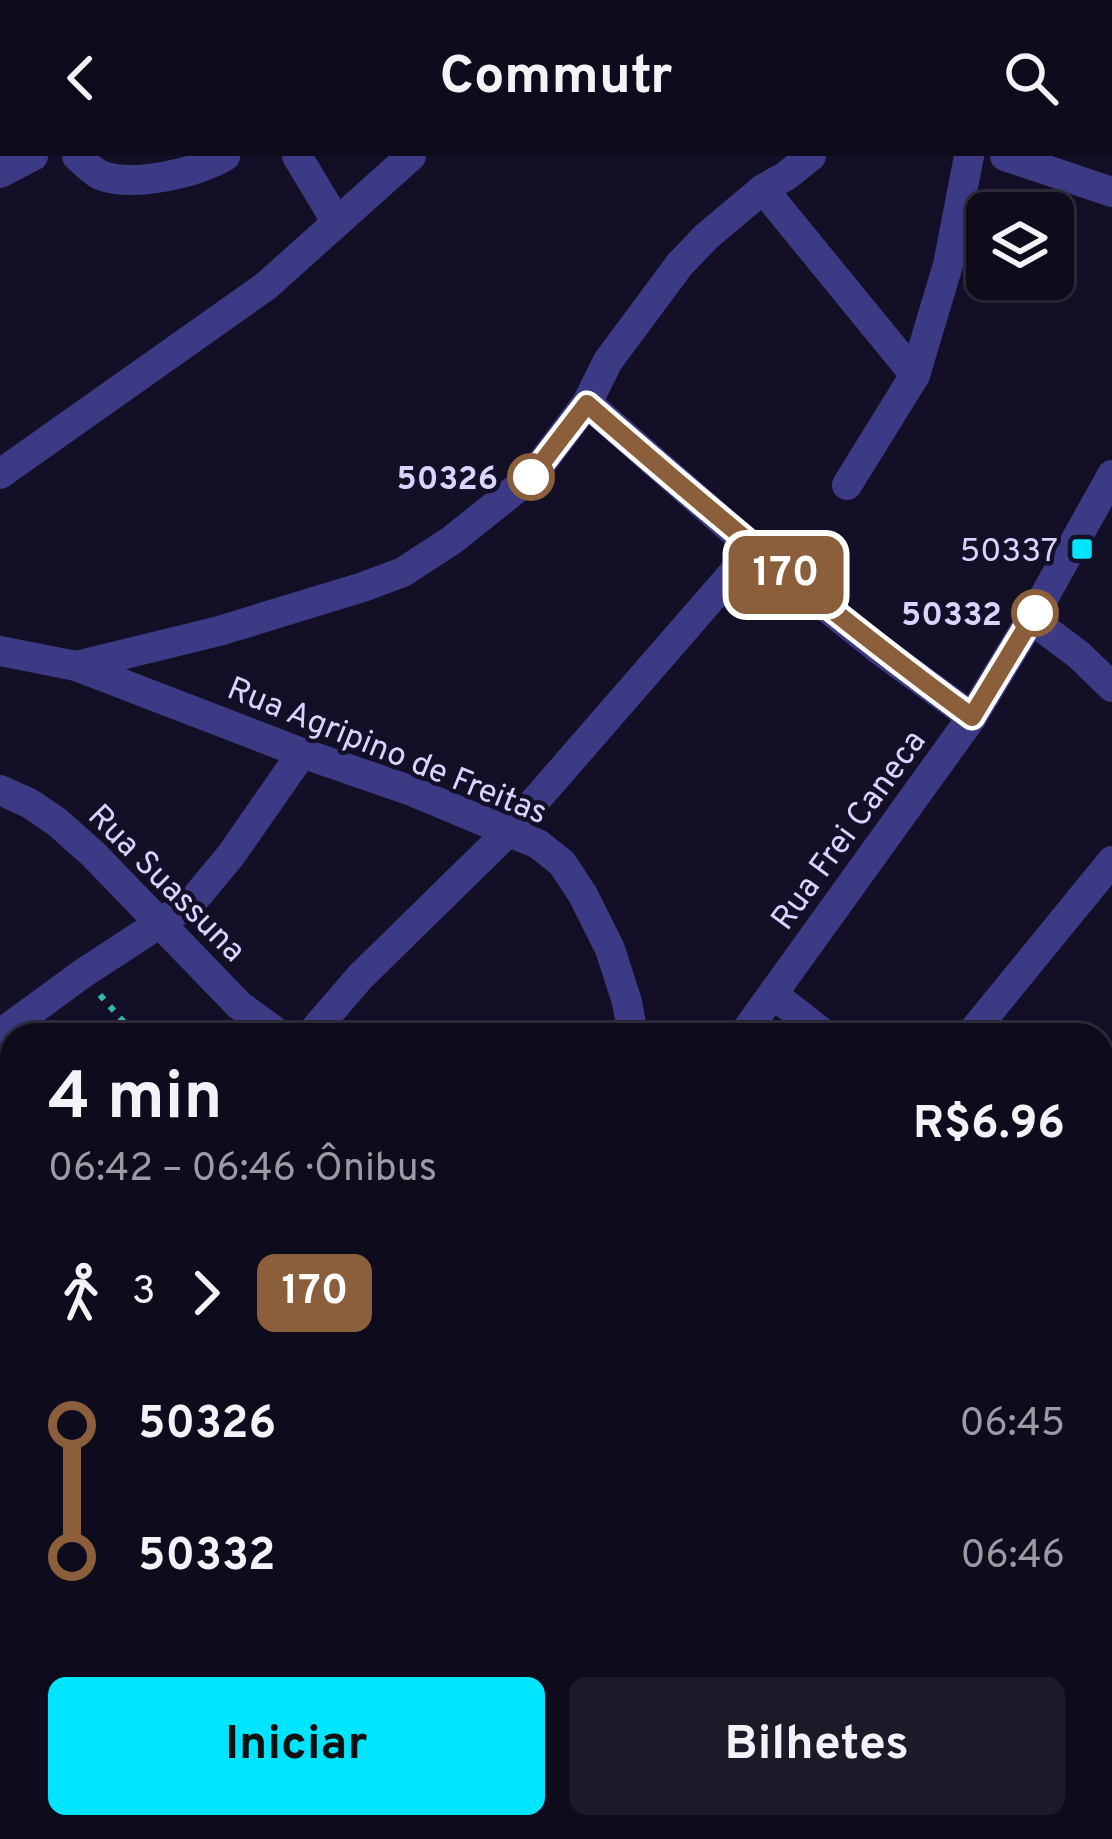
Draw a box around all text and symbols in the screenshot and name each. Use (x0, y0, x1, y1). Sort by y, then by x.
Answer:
text: Commutr (440, 44, 672, 113)
icon: back (48, 45, 114, 111)
icon: search (998, 45, 1064, 111)
map controls (966, 192, 1074, 300)
button: layers (966, 192, 1074, 300)
marker: 50326 (509, 455, 553, 499)
place label: 50326 (397, 460, 498, 502)
place label: 50337 (960, 532, 1058, 574)
line badge: 170 (717, 536, 855, 614)
marker: 50337 (1069, 536, 1095, 562)
text: 170 (753, 548, 819, 601)
marker: 50332 (1013, 591, 1057, 635)
place label: 50332 (901, 596, 1002, 638)
street label: Rua Agripino de Freitas (220, 669, 553, 836)
street label: Rua Frei Caneca (763, 723, 937, 940)
street label: Rua Suassuna (77, 797, 253, 973)
text: 4 min (48, 1059, 222, 1142)
text: R$6.96 (913, 1097, 1065, 1154)
text: 06:42 – 06:46 · Ônibus (48, 1146, 437, 1195)
icon: walk (48, 1260, 114, 1326)
icon: forward (173, 1260, 239, 1326)
text: 170 (281, 1266, 348, 1319)
text: 3 (132, 1269, 155, 1318)
text: 50326 (138, 1397, 276, 1454)
text: 06:45 (959, 1401, 1065, 1450)
text: 50332 (138, 1529, 276, 1586)
text: 06:46 (960, 1533, 1065, 1582)
button: Iniciar (48, 1677, 545, 1815)
button: Bilhetes (569, 1677, 1065, 1815)

